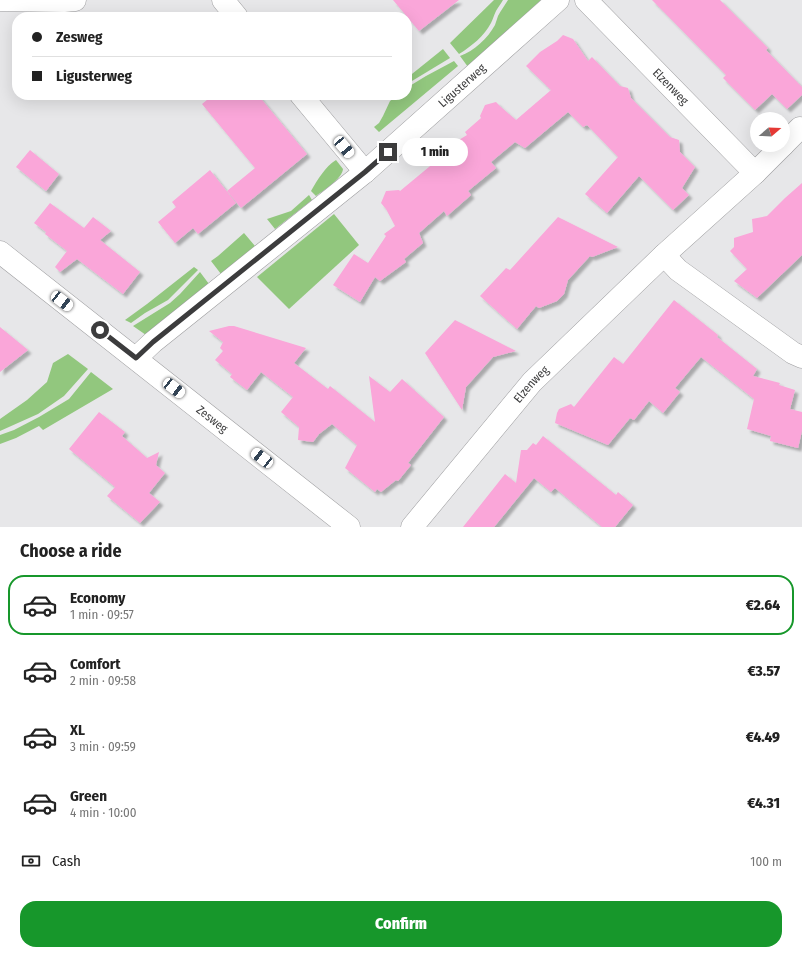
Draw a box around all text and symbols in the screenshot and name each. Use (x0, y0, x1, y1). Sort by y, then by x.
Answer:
text: Zesweg (56, 28, 102, 46)
street label: Ligusterweg (435, 61, 489, 110)
street label: Elzenweg (650, 65, 692, 108)
text: Ligusterweg (56, 67, 132, 85)
north arrow (750, 112, 790, 152)
map controls (750, 112, 790, 152)
car (332, 134, 356, 160)
callout: 1 min (402, 138, 468, 166)
route end (379, 143, 397, 161)
text: 1 min (421, 144, 449, 159)
car (49, 289, 75, 313)
route start (91, 321, 109, 339)
street label: Elzenweg (511, 363, 552, 406)
car (161, 376, 187, 400)
street label: Zesweg (194, 403, 231, 436)
car (249, 446, 275, 470)
text: Choose a ride (20, 540, 122, 562)
icon: car (22, 587, 58, 623)
text: Economy (70, 589, 125, 607)
text: €2.64 (746, 596, 780, 614)
text: 1 min · 09:57 (70, 607, 134, 622)
icon: car (22, 653, 58, 689)
text: Comfort (70, 655, 121, 673)
text: €3.57 (747, 662, 780, 680)
text: 2 min · 09:58 (70, 673, 136, 688)
icon: car (22, 719, 58, 755)
text: XL (70, 721, 85, 739)
text: €4.49 (746, 728, 780, 746)
text: 3 min · 09:59 (70, 739, 136, 754)
icon: car (22, 785, 58, 821)
text: Green (70, 787, 107, 805)
text: €4.31 (747, 794, 780, 812)
text: 4 min · 10:00 (70, 805, 136, 820)
icon: cash (20, 850, 42, 872)
text: Cash (52, 852, 81, 870)
text: 100 m (750, 854, 782, 869)
button: Confirm (20, 901, 782, 947)

